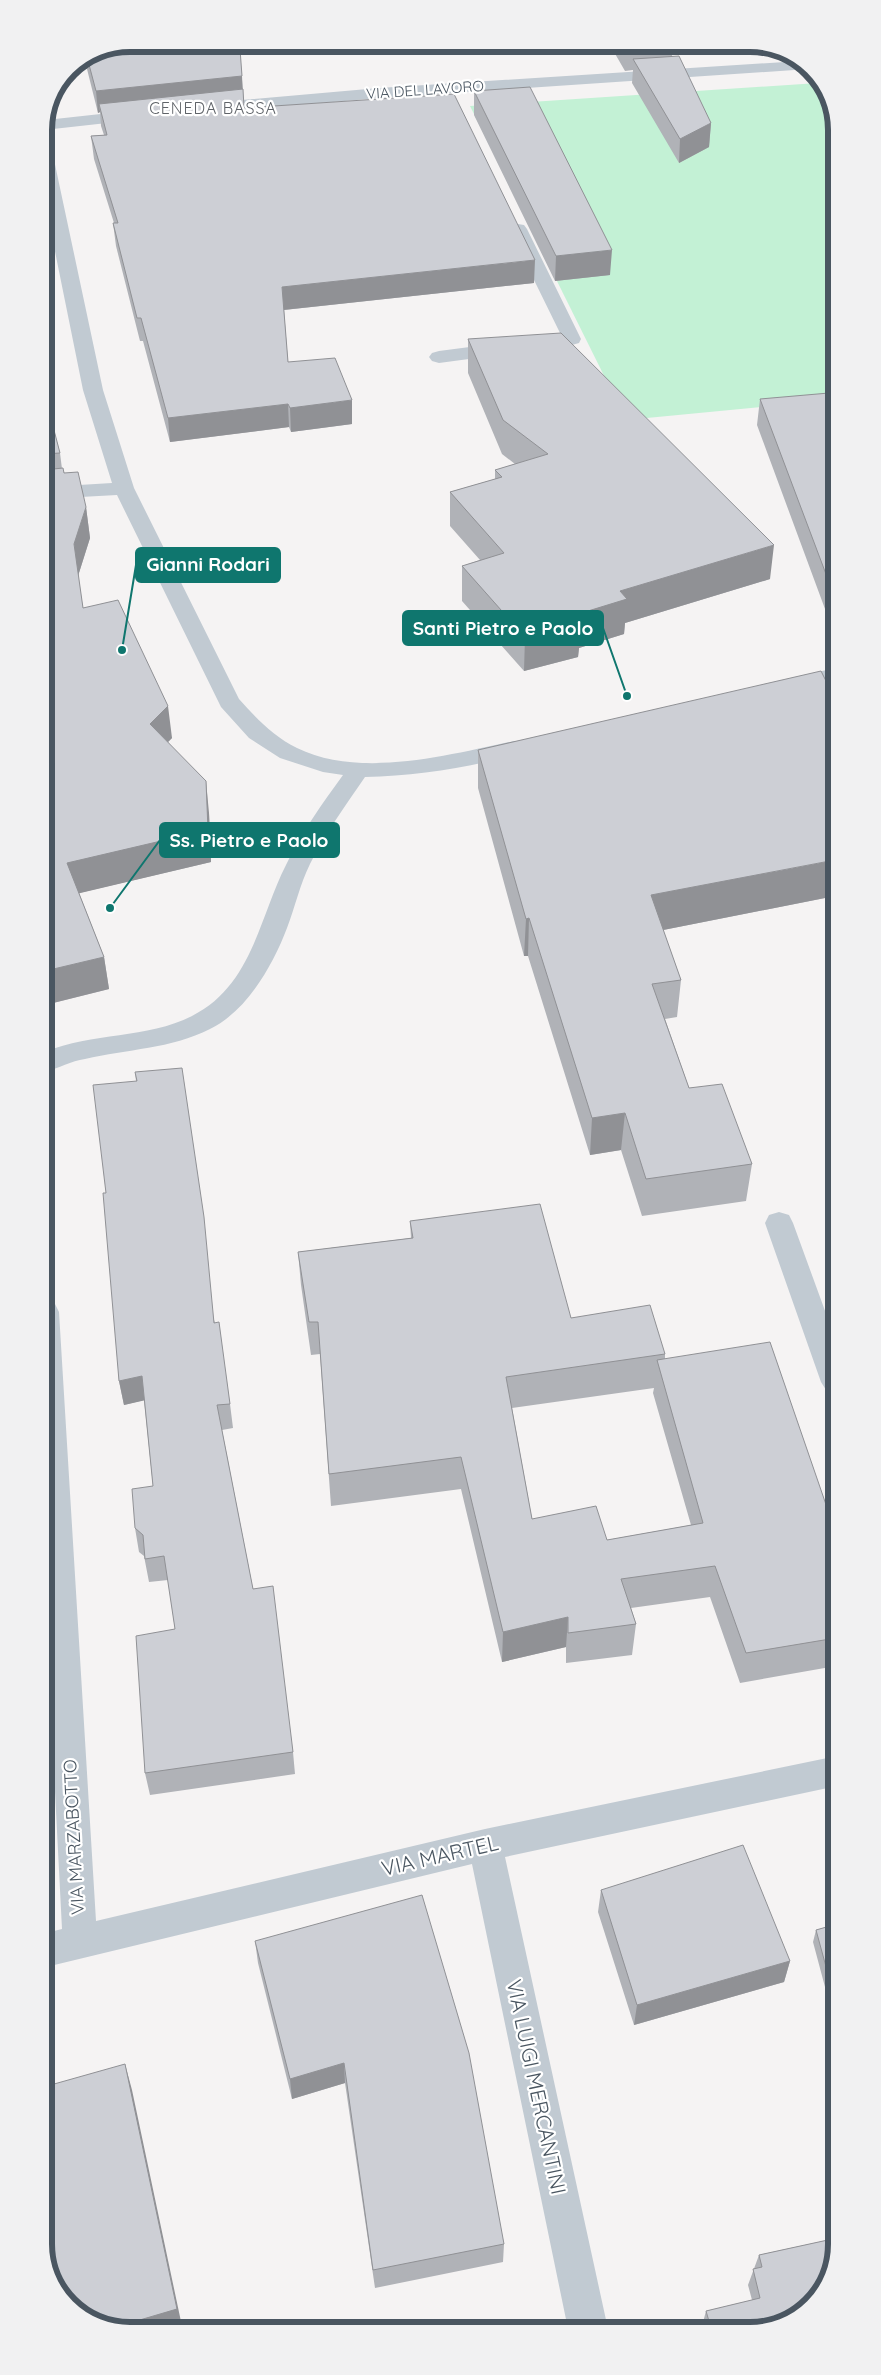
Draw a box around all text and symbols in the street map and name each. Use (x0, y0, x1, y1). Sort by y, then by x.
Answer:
street label: VIA DEL LAVORO (365, 76, 484, 103)
district label: CENEDA BASSA (149, 98, 277, 118)
callout: Gianni Rodari (136, 548, 280, 582)
text: Gianni Rodari (146, 552, 270, 576)
callout: Santi Pietro e Paolo (403, 611, 603, 645)
text: Santi Pietro e Paolo (413, 616, 593, 640)
callout: Ss. Pietro e Paolo (160, 823, 339, 857)
text: Ss. Pietro e Paolo (170, 828, 329, 852)
street label: VIA MARZABOTTO (58, 1759, 89, 1915)
street label: VIA MARTEL (379, 1829, 501, 1881)
street label: VIA LUIGI MERCANTINI (501, 1977, 572, 2197)

